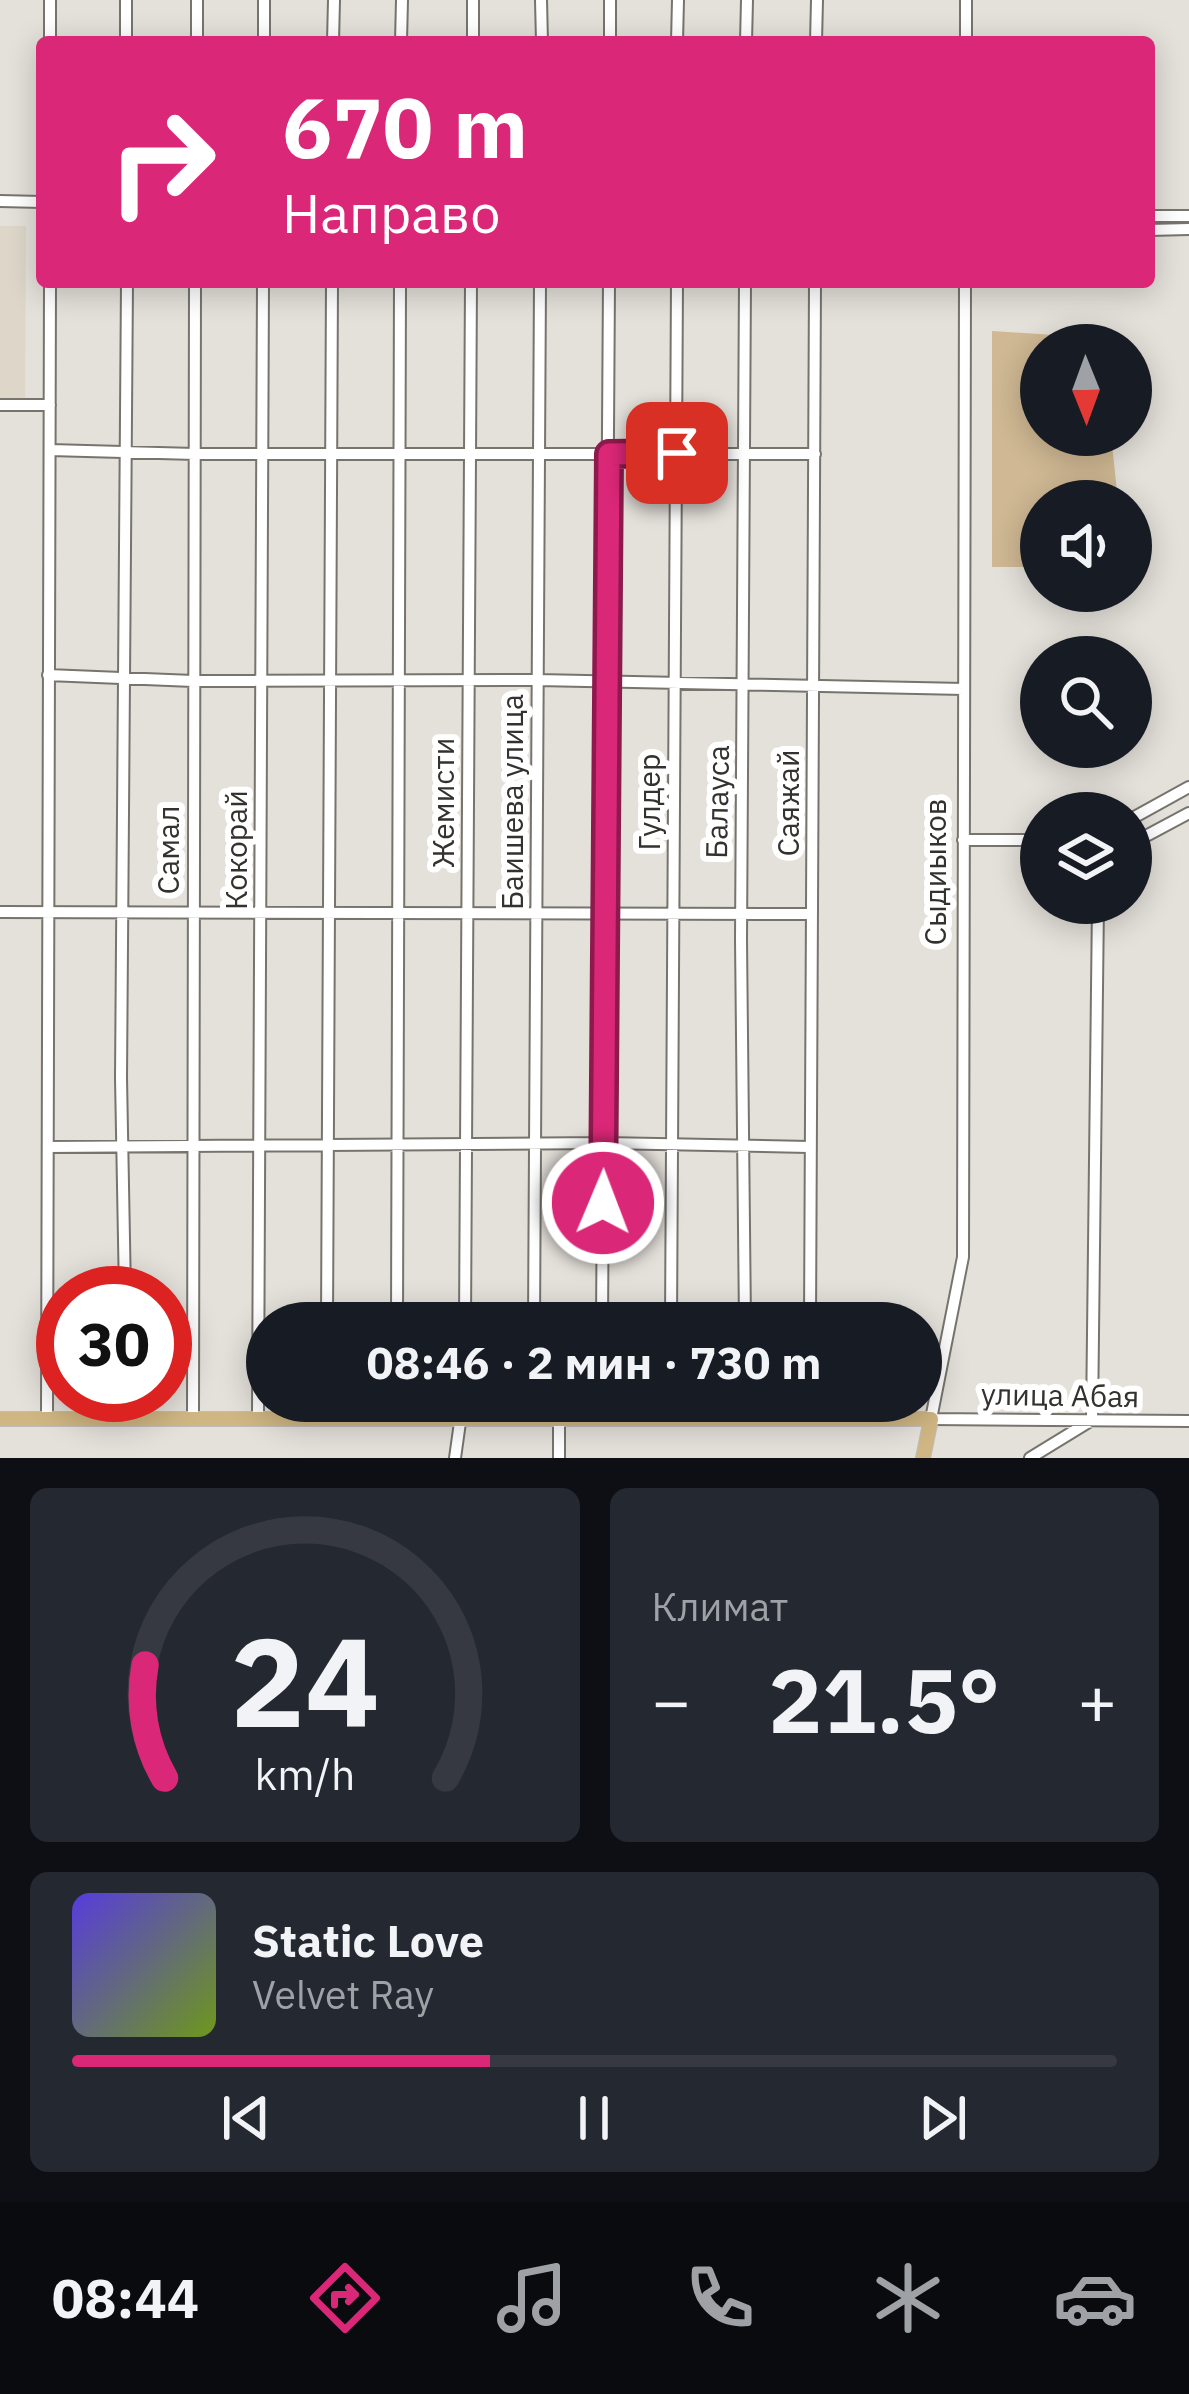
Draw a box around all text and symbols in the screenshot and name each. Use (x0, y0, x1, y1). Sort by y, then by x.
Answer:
text: 670 m (282, 72, 528, 181)
icon: right (84, 84, 240, 240)
text: Направо (282, 178, 500, 248)
north arrow (1020, 324, 1152, 456)
map controls (1020, 324, 1152, 924)
pin (626, 402, 728, 504)
icon: arrive (644, 420, 710, 486)
button: sound (1020, 480, 1152, 612)
button: search (1020, 636, 1152, 768)
street label: Баишева улица (492, 694, 531, 910)
street label: Жемисти (423, 738, 462, 868)
street label: Балауса (696, 745, 737, 859)
street label: Саяжай (768, 749, 807, 857)
street label: Гулдер (629, 754, 668, 851)
street label: Кокорай (216, 790, 255, 910)
button: layers (1020, 792, 1152, 924)
street label: Сыдиыков (915, 798, 954, 946)
street label: Самал (148, 806, 187, 894)
position arrow (540, 1140, 666, 1266)
speed limit sign: 30 (36, 1266, 192, 1422)
text: 08:46 · 2 мин · 730 m (367, 1333, 821, 1391)
street label: улица Абая (981, 1374, 1140, 1415)
text: Климат (652, 1581, 788, 1632)
text: 24 (230, 1599, 380, 1761)
text: 21.5° (768, 1641, 1000, 1758)
text: − (652, 1657, 691, 1743)
text: + (1077, 1657, 1117, 1743)
text: km/h (254, 1746, 355, 1802)
text: Static Love (252, 1911, 484, 1969)
text: Velvet Ray (252, 1969, 434, 2020)
icon: previous (213, 2085, 279, 2151)
icon: pause (561, 2085, 627, 2151)
icon: next (910, 2085, 976, 2151)
icon: directions (303, 2256, 387, 2340)
icon: music (490, 2256, 574, 2340)
icon: phone (678, 2256, 762, 2340)
icon: climate (866, 2256, 950, 2340)
icon: car (1053, 2256, 1137, 2340)
text: 08:44 (52, 2263, 199, 2333)

